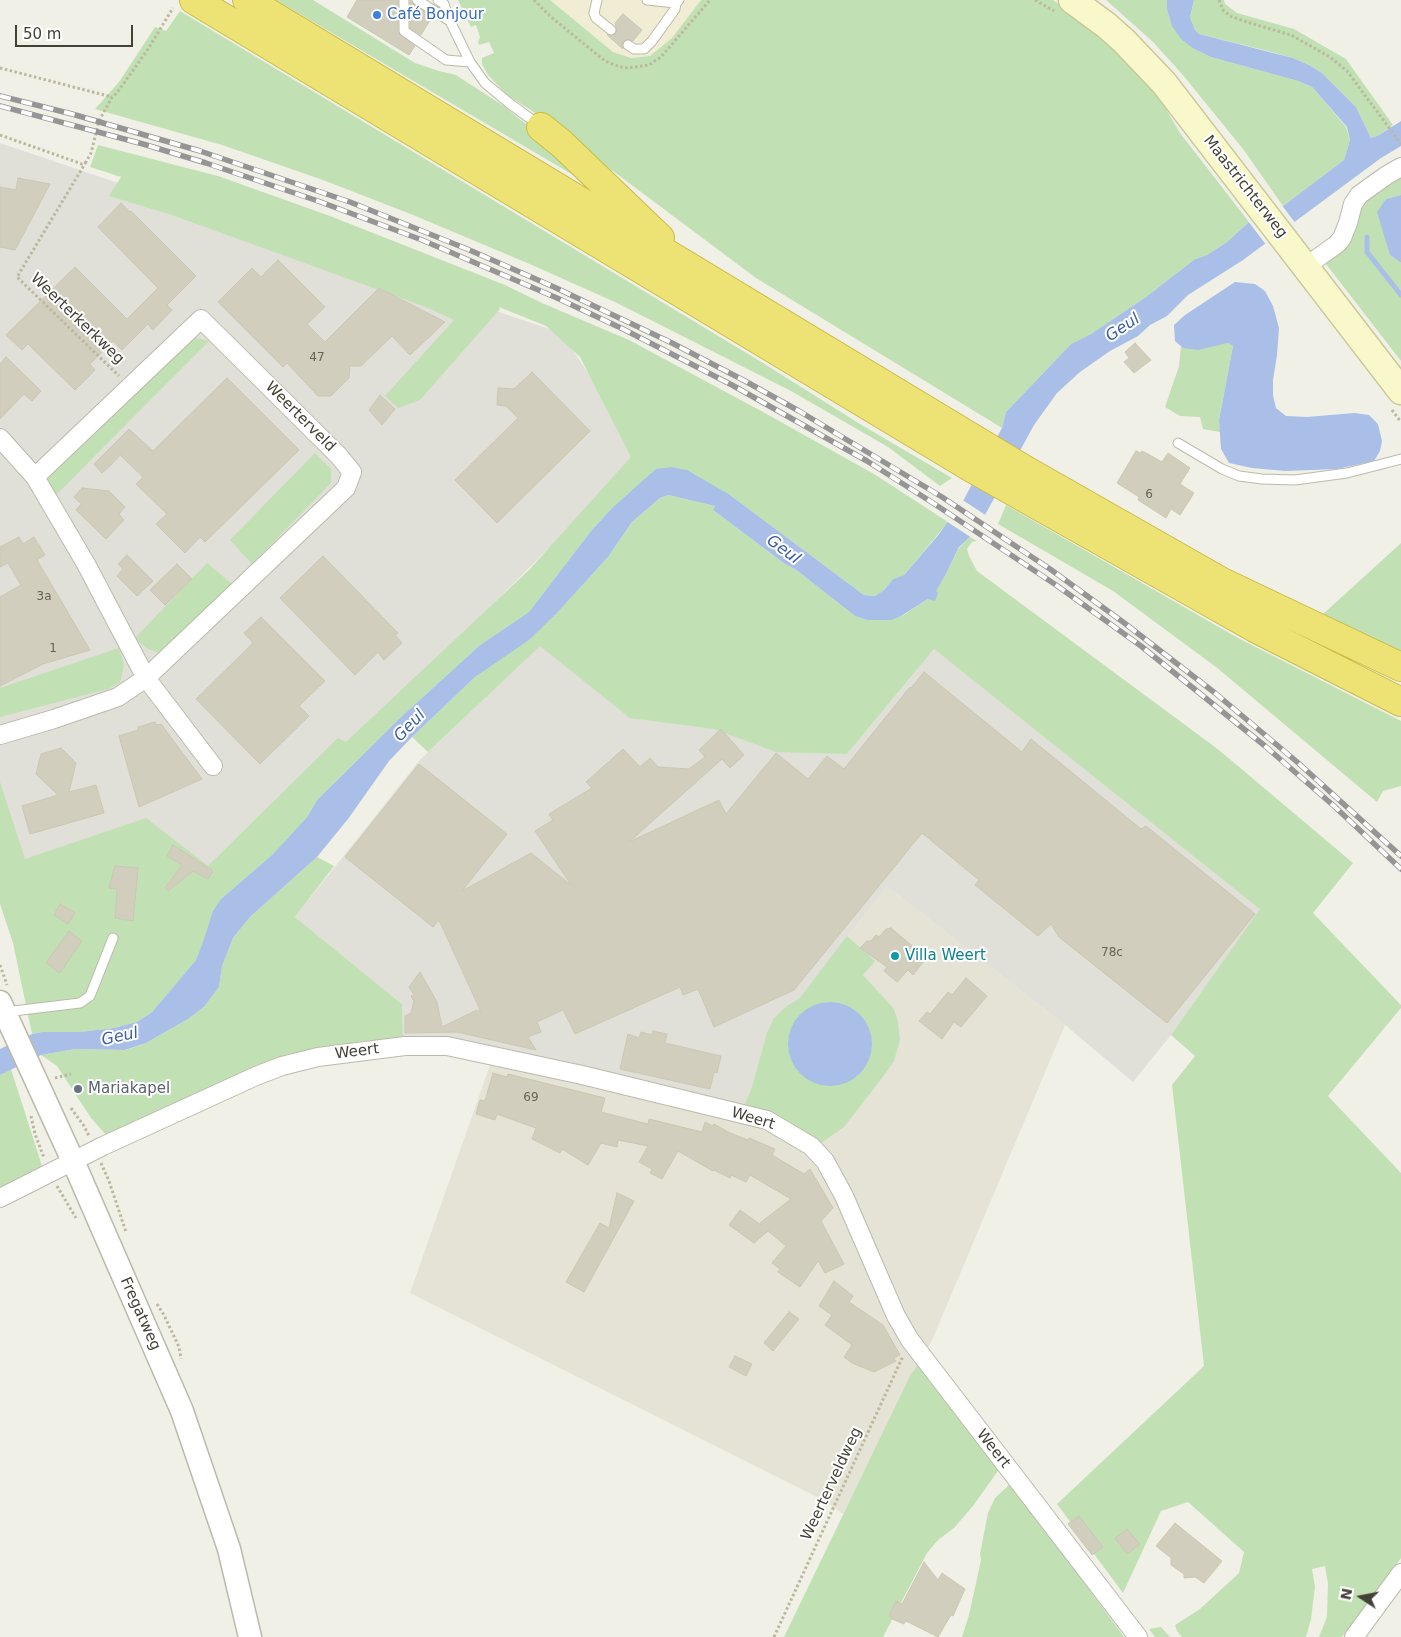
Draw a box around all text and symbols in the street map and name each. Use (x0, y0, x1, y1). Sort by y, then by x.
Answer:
place label: Café Bonjour (387, 6, 484, 24)
marker: Café Bonjour (371, 9, 383, 21)
scale bar (18, 15, 135, 47)
text: 50 m (23, 25, 61, 43)
street label: Maastrichterweg (1199, 132, 1291, 242)
street label: Weerterkerkweg (26, 270, 128, 368)
water label: Geul (1102, 310, 1144, 346)
house number: 47 (309, 351, 325, 365)
street label: Weerterveld (261, 378, 339, 456)
house number: 6 (1145, 488, 1153, 502)
water label: Geul (763, 531, 803, 569)
house number: 3a (37, 590, 51, 604)
house number: 1 (49, 642, 57, 656)
water label: Geul (390, 706, 430, 746)
house number: 78c (1101, 946, 1123, 960)
place label: Villa Weert (905, 947, 986, 965)
marker: Villa Weert (889, 950, 901, 962)
water label: Geul (100, 1024, 140, 1050)
street label: Weert (334, 1040, 380, 1064)
place label: Mariakapel (88, 1080, 170, 1098)
marker: Mariakapel (72, 1083, 84, 1095)
house number: 69 (523, 1091, 539, 1105)
street label: Weert (729, 1104, 777, 1134)
street label: Fregatweg (116, 1275, 164, 1353)
street label: Weerterveldweg (798, 1425, 866, 1543)
street label: Weert (972, 1426, 1014, 1472)
north arrow (1336, 1572, 1386, 1622)
text: N (1337, 1587, 1355, 1601)

